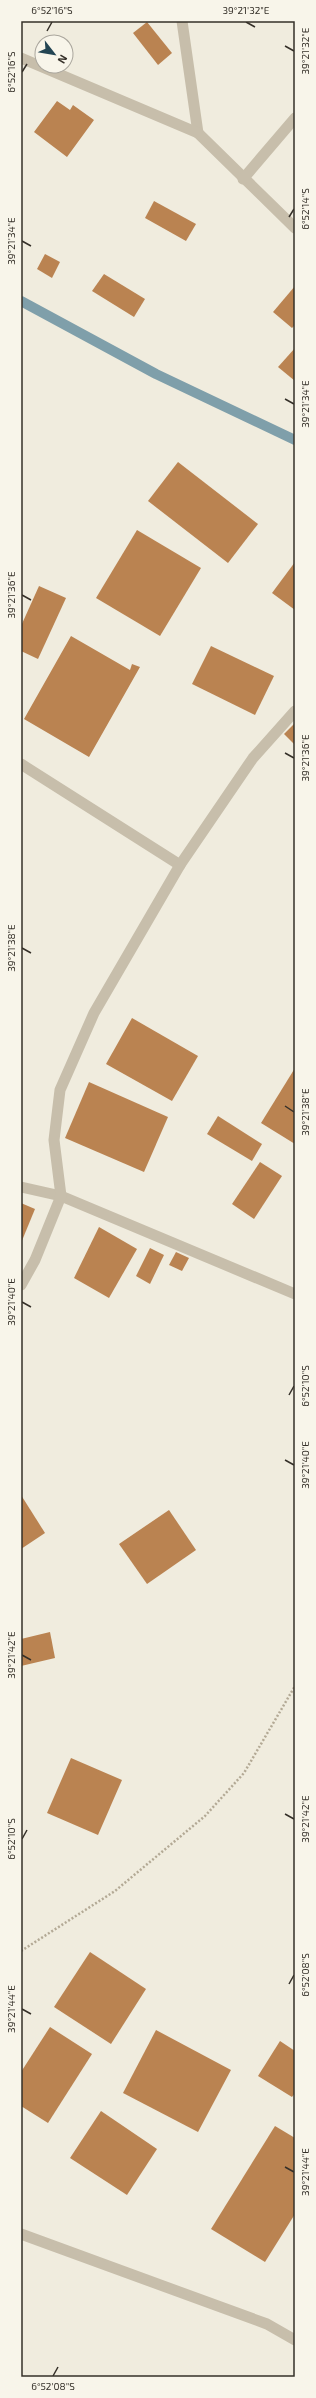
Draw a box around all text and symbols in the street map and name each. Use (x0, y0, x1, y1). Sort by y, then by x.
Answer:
text: 6°52'16"S (31, 4, 73, 16)
text: 39°21'32"E (223, 4, 270, 16)
text: 39°21'32"E (299, 27, 311, 74)
north arrow (34, 34, 74, 74)
text: 6°52'16"S (5, 51, 17, 93)
text: N (55, 53, 71, 66)
text: 6°52'14"S (299, 188, 311, 230)
text: 39°21'34"E (5, 217, 17, 265)
text: 39°21'34"E (299, 380, 311, 428)
text: 39°21'36"E (5, 571, 17, 619)
text: 39°21'36"E (299, 734, 311, 782)
text: 39°21'38"E (5, 924, 17, 972)
text: 39°21'38"E (299, 1088, 311, 1136)
text: 39°21'40"E (5, 1278, 17, 1326)
text: 6°52'10"S (299, 1365, 311, 1407)
text: 39°21'40"E (299, 1441, 311, 1489)
text: 39°21'42"E (5, 1631, 17, 1679)
text: 39°21'42"E (299, 1795, 311, 1843)
text: 6°52'10"S (5, 1818, 17, 1860)
text: 6°52'08"S (299, 1953, 311, 1997)
text: 39°21'44"E (5, 1985, 17, 2033)
text: 39°21'44"E (299, 2148, 311, 2196)
text: 6°52'08"S (31, 2380, 75, 2392)

